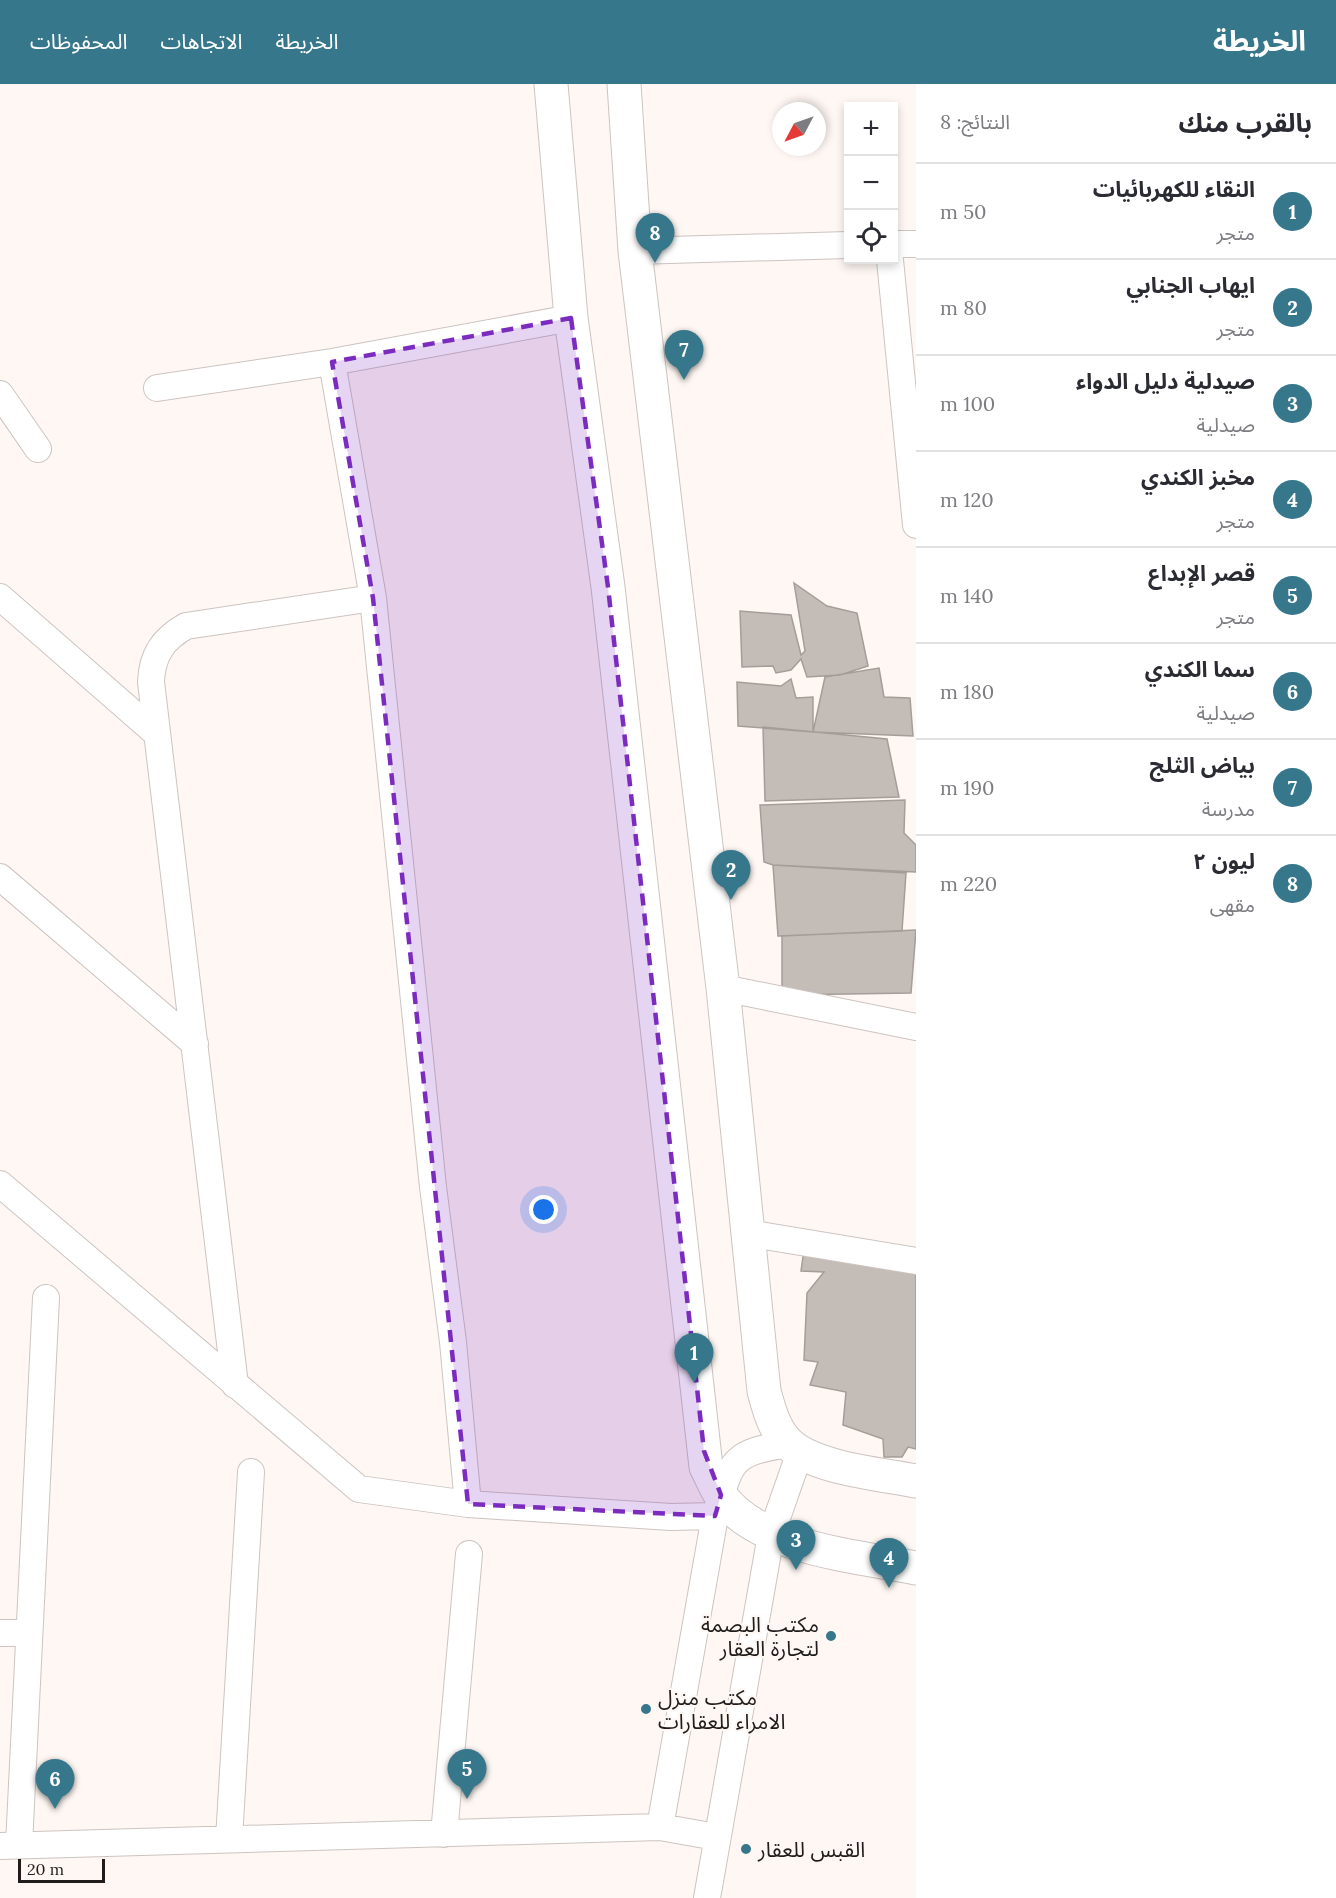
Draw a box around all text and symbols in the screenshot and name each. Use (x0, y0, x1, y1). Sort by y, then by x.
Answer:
text: الخريطة (1213, 23, 1306, 59)
text: المحفوظات (30, 28, 127, 55)
text: الاتجاهات (160, 28, 242, 55)
text: الخريطة (275, 28, 338, 55)
north arrow (772, 102, 826, 156)
map controls (844, 102, 898, 264)
button: + (844, 102, 898, 156)
text: بالقرب منك (1178, 106, 1312, 139)
text: النتائج: 8 (940, 109, 1010, 134)
button: − (844, 156, 898, 210)
text: النقاء للكهربائيات (1093, 175, 1255, 203)
text: 50 m (940, 199, 986, 224)
text: 1 (1288, 199, 1297, 224)
button: locate (844, 210, 898, 264)
pin: 8 (636, 214, 674, 263)
text: متجر (1216, 220, 1255, 245)
text: ايهاب الجنابي (1126, 271, 1255, 299)
text: 80 m (940, 295, 987, 320)
text: 2 (1287, 295, 1298, 320)
text: متجر (1216, 316, 1255, 341)
pin: 7 (664, 330, 704, 380)
text: صيدلية دليل الدواء (1076, 367, 1255, 395)
text: 100 m (940, 391, 995, 416)
text: 3 (1287, 391, 1298, 416)
text: صيدلية (1196, 412, 1255, 437)
text: مخبز الكندي (1141, 463, 1255, 491)
text: 120 m (940, 487, 994, 512)
text: 4 (1287, 487, 1298, 512)
text: متجر (1216, 508, 1255, 533)
text: قصر الإبداع (1148, 559, 1255, 587)
text: 140 m (940, 583, 994, 608)
text: 5 (1287, 583, 1298, 608)
text: متجر (1216, 604, 1255, 629)
text: سما الكندي (1145, 655, 1255, 683)
text: 180 m (940, 679, 994, 704)
text: 6 (1287, 679, 1298, 704)
text: صيدلية (1196, 700, 1255, 725)
text: بياض الثلج (1150, 751, 1255, 779)
text: 190 m (940, 775, 994, 800)
text: 7 (1288, 775, 1297, 800)
text: مدرسة (1202, 796, 1255, 821)
text: ليون ٢ (1193, 847, 1255, 875)
pin: 2 (712, 850, 750, 900)
text: 220 m (940, 871, 997, 896)
text: 8 (1287, 871, 1298, 896)
text: مقهى (1210, 892, 1255, 917)
your location (529, 1195, 558, 1224)
pin: 1 (674, 1334, 714, 1383)
pin: 3 (776, 1520, 816, 1570)
pin: 4 (870, 1538, 908, 1588)
place label: مكتب البصمة لتجارة العقار (701, 1611, 819, 1662)
marker: مكتب البصمة لتجارة العقار (824, 1629, 838, 1643)
place label: مكتب منزل الامراء للعقارات (658, 1684, 785, 1735)
marker: مكتب منزل الامراء للعقارات (639, 1702, 653, 1716)
pin: 5 (448, 1750, 486, 1799)
pin: 6 (36, 1760, 74, 1809)
place label: القبس للعقار (757, 1836, 865, 1863)
marker: القبس للعقار (739, 1842, 753, 1856)
scale bar (18, 1856, 105, 1884)
text: 20 m (27, 1859, 64, 1879)

